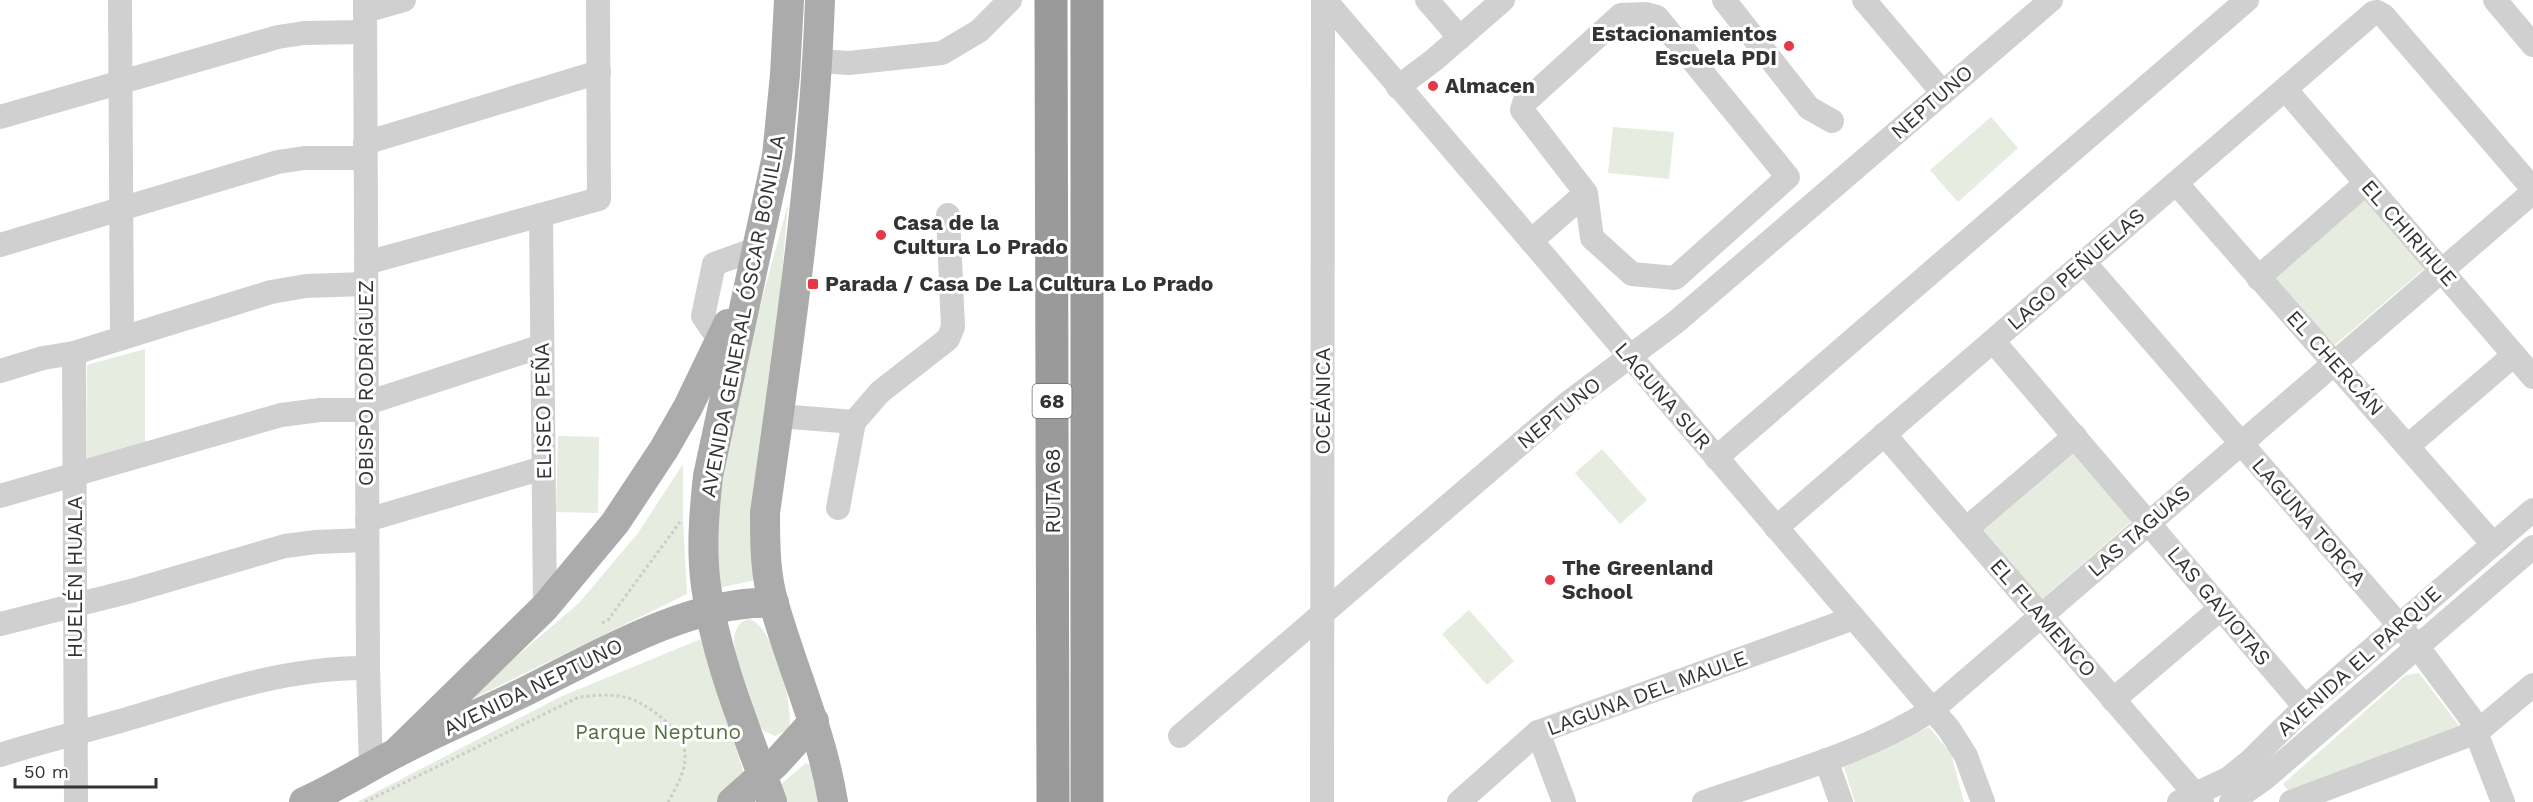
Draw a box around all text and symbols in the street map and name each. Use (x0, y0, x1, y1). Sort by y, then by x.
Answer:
place label: Estacionamientos Escuela PDI (1591, 21, 1777, 70)
marker: Estacionamientos Escuela PDI (1782, 39, 1796, 53)
street label: NEPTUNO (1886, 59, 1978, 144)
place label: Almacen (1445, 73, 1535, 98)
marker: Almacen (1426, 79, 1440, 93)
street label: AVENIDA GENERAL ÓSCAR BONILLA (695, 132, 790, 499)
street label: EL CHIRIHUE (2356, 174, 2462, 291)
street label: LAGO PEÑUELAS (2002, 202, 2149, 335)
place label: Casa de la Cultura Lo Prado (893, 210, 1068, 259)
marker: Casa de la Cultura Lo Prado (874, 228, 888, 242)
place label: Parada / Casa De La Cultura Lo Prado (825, 271, 1213, 296)
marker: Parada / Casa De La Cultura Lo Prado (806, 277, 820, 291)
street label: OBISPO RODRÍGUEZ (353, 280, 378, 486)
street label: EL CHERCÁN (2281, 305, 2389, 421)
street label: LAGUNA SUR (1610, 337, 1717, 454)
street label: ELISEO PEÑA (529, 342, 556, 480)
street label: OCEÁNICA (1310, 347, 1335, 455)
street label: NEPTUNO (1512, 371, 1606, 454)
road number: 68 (1032, 384, 1072, 418)
street label: RUTA 68 (1040, 448, 1065, 534)
street label: LAGUNA TORCA (2247, 453, 2372, 591)
street label: LAS TAGUAS (2082, 479, 2195, 582)
street label: HUELÉN HUALA (62, 496, 87, 658)
street label: LAS GAVIOTAS (2162, 541, 2276, 670)
street label: EL FLAMENCO (1985, 553, 2102, 682)
place label: The Greenland School (1562, 555, 1714, 604)
marker: The Greenland School (1543, 573, 1557, 587)
street label: AVENIDA EL PARQUE (2271, 580, 2446, 741)
street label: AVENIDA NEPTUNO (439, 632, 627, 741)
street label: LAGUNA DEL MAULE (1543, 645, 1750, 740)
park label: Parque Neptuno (575, 719, 741, 744)
scale bar (15, 751, 156, 789)
text: 50 m (24, 761, 69, 782)

